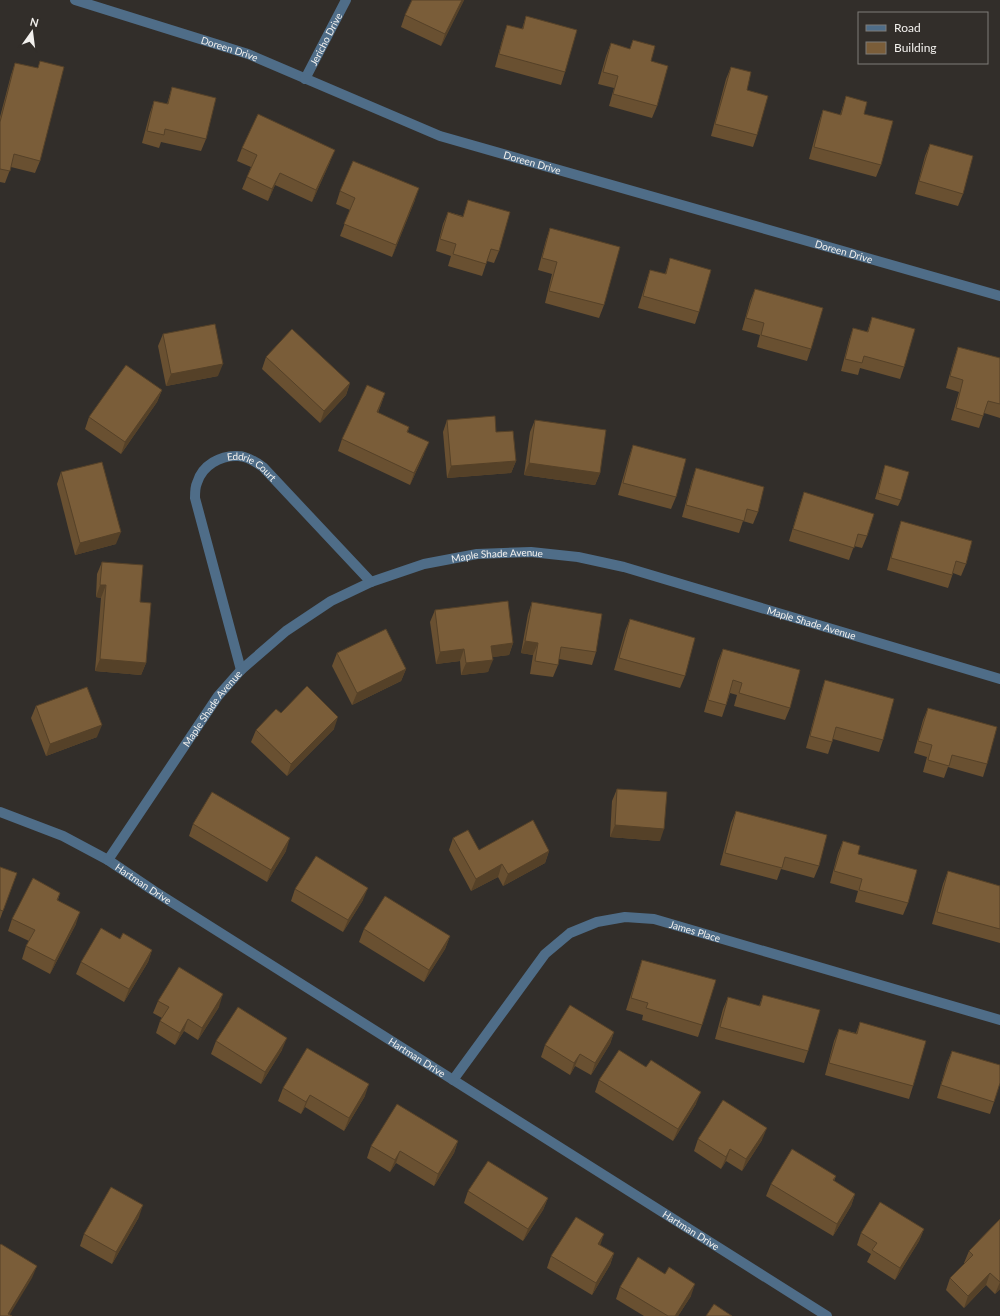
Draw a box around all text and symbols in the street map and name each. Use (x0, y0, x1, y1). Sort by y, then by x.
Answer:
street label: Jericho Drive (307, 11, 344, 68)
north arrow (12, 12, 52, 52)
legend (858, 12, 988, 64)
text: N (29, 14, 40, 29)
text: Road (894, 20, 921, 35)
street label: Doreen Drive (200, 34, 260, 64)
text: Building (894, 40, 937, 55)
street label: Doreen Drive (502, 148, 562, 176)
street label: Doreen Drive (814, 237, 874, 265)
street label: Eddrie Court (226, 450, 279, 484)
street label: Maple Shade Avenue (450, 546, 544, 565)
street label: Maple Shade Avenue (766, 604, 857, 642)
street label: Maple Shade Avenue (180, 668, 244, 749)
street label: Hartman Drive (113, 861, 174, 907)
street label: James Place (668, 918, 722, 944)
street label: Hartman Drive (386, 1035, 448, 1080)
street label: Hartman Drive (660, 1208, 722, 1253)

